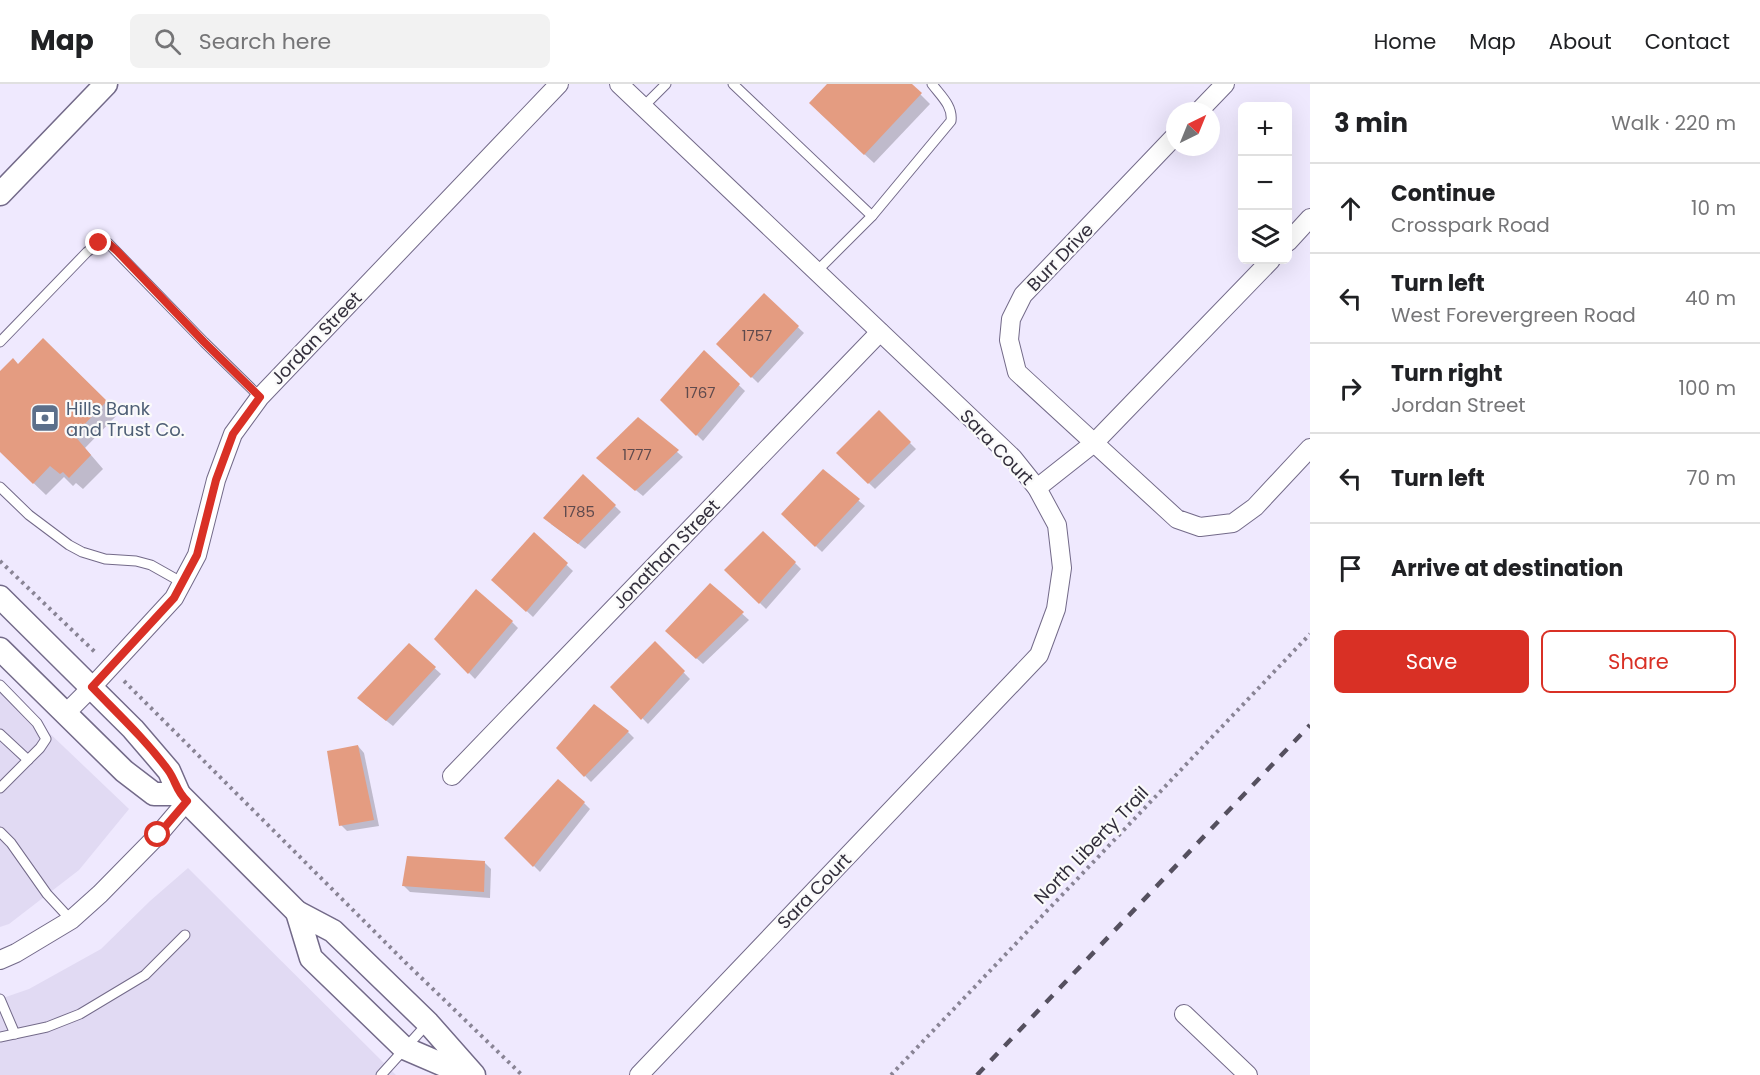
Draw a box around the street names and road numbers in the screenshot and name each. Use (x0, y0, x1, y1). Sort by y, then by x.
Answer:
street label: Burr Drive (1021, 217, 1099, 297)
street label: Jordan Street (265, 286, 367, 390)
street label: Sara Court (954, 404, 1040, 490)
street label: Jonathan Street (607, 494, 725, 614)
street label: North Liberty Trail (1028, 781, 1154, 909)
street label: Sara Court (771, 848, 857, 934)

